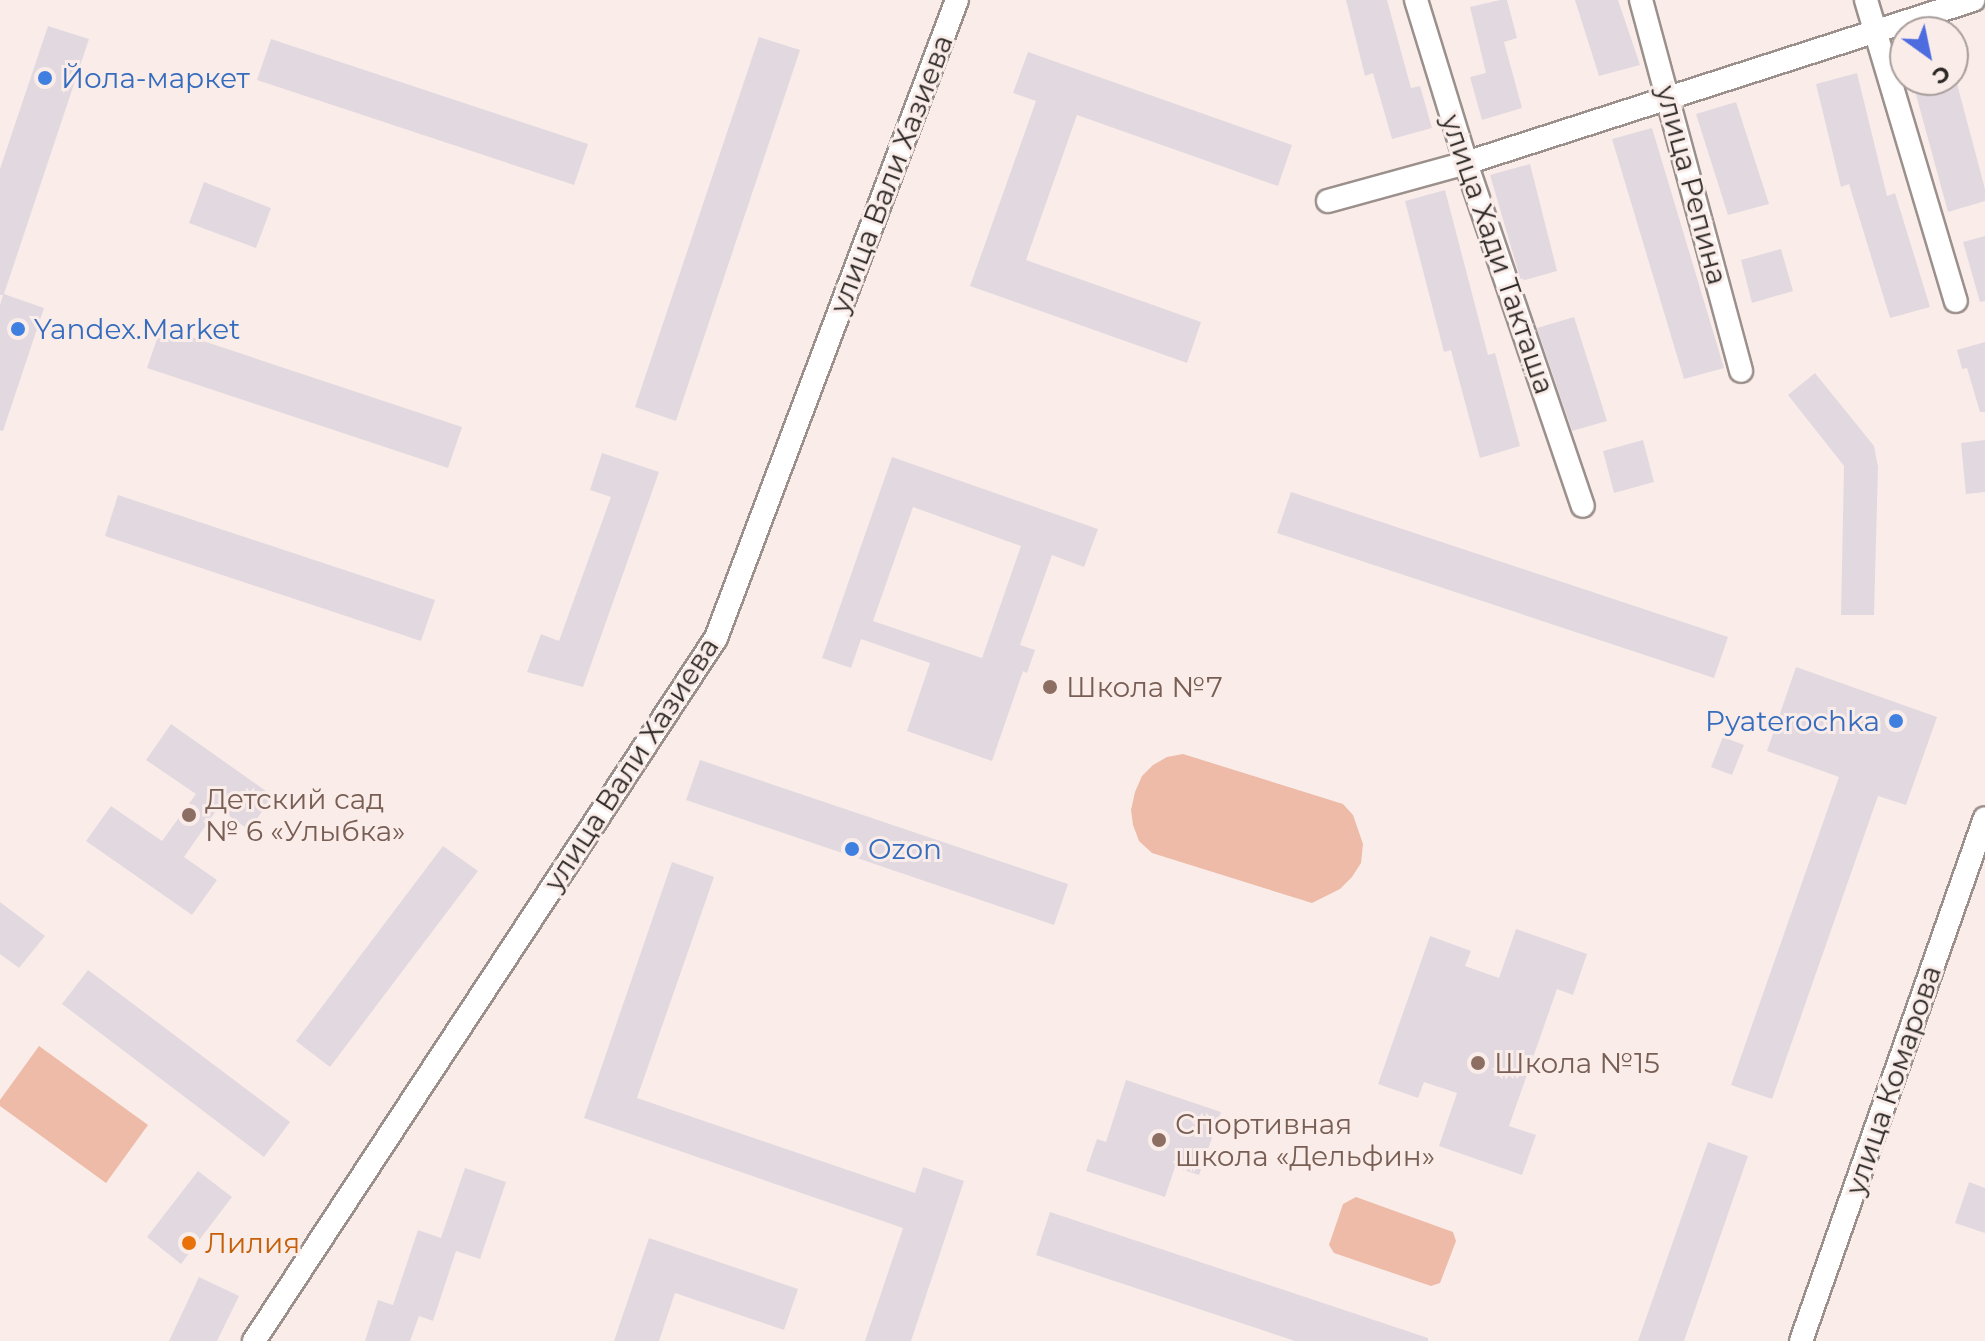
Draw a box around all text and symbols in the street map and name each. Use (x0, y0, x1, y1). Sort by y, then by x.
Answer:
north arrow (1889, 16, 1969, 96)
street label: улица Вали Хазиева (822, 30, 960, 318)
text: С (1927, 59, 1955, 91)
place label: Йола-маркет (61, 61, 250, 95)
marker: Йола-маркет (36, 69, 54, 87)
street label: улица Репина (1649, 82, 1735, 288)
street label: улица Хади Такташа (1434, 110, 1562, 398)
place label: Yandex.Market (34, 312, 240, 346)
marker: Yandex.Market (9, 320, 27, 338)
street label: улица Вали Хазиева (536, 631, 726, 897)
place label: Школа №7 (1066, 670, 1223, 704)
marker: Школа №7 (1041, 678, 1059, 696)
place label: Pyaterochka (1705, 704, 1880, 738)
marker: Pyaterochka (1887, 712, 1905, 730)
place label: Детский сад № 6 «Улыбка» (205, 782, 405, 848)
marker: Детский сад № 6 «Улыбка» (180, 806, 198, 824)
place label: Ozon (868, 832, 942, 866)
marker: Ozon (843, 840, 861, 858)
street label: улица Комарова (1838, 961, 1948, 1199)
place label: Школа №15 (1494, 1046, 1660, 1080)
marker: Школа №15 (1469, 1054, 1487, 1072)
place label: Спортивная школа «Дельфин» (1175, 1107, 1435, 1173)
marker: Спортивная школа «Дельфин» (1150, 1131, 1168, 1149)
place label: Лилия (205, 1226, 300, 1260)
marker: Лилия (180, 1234, 198, 1252)

